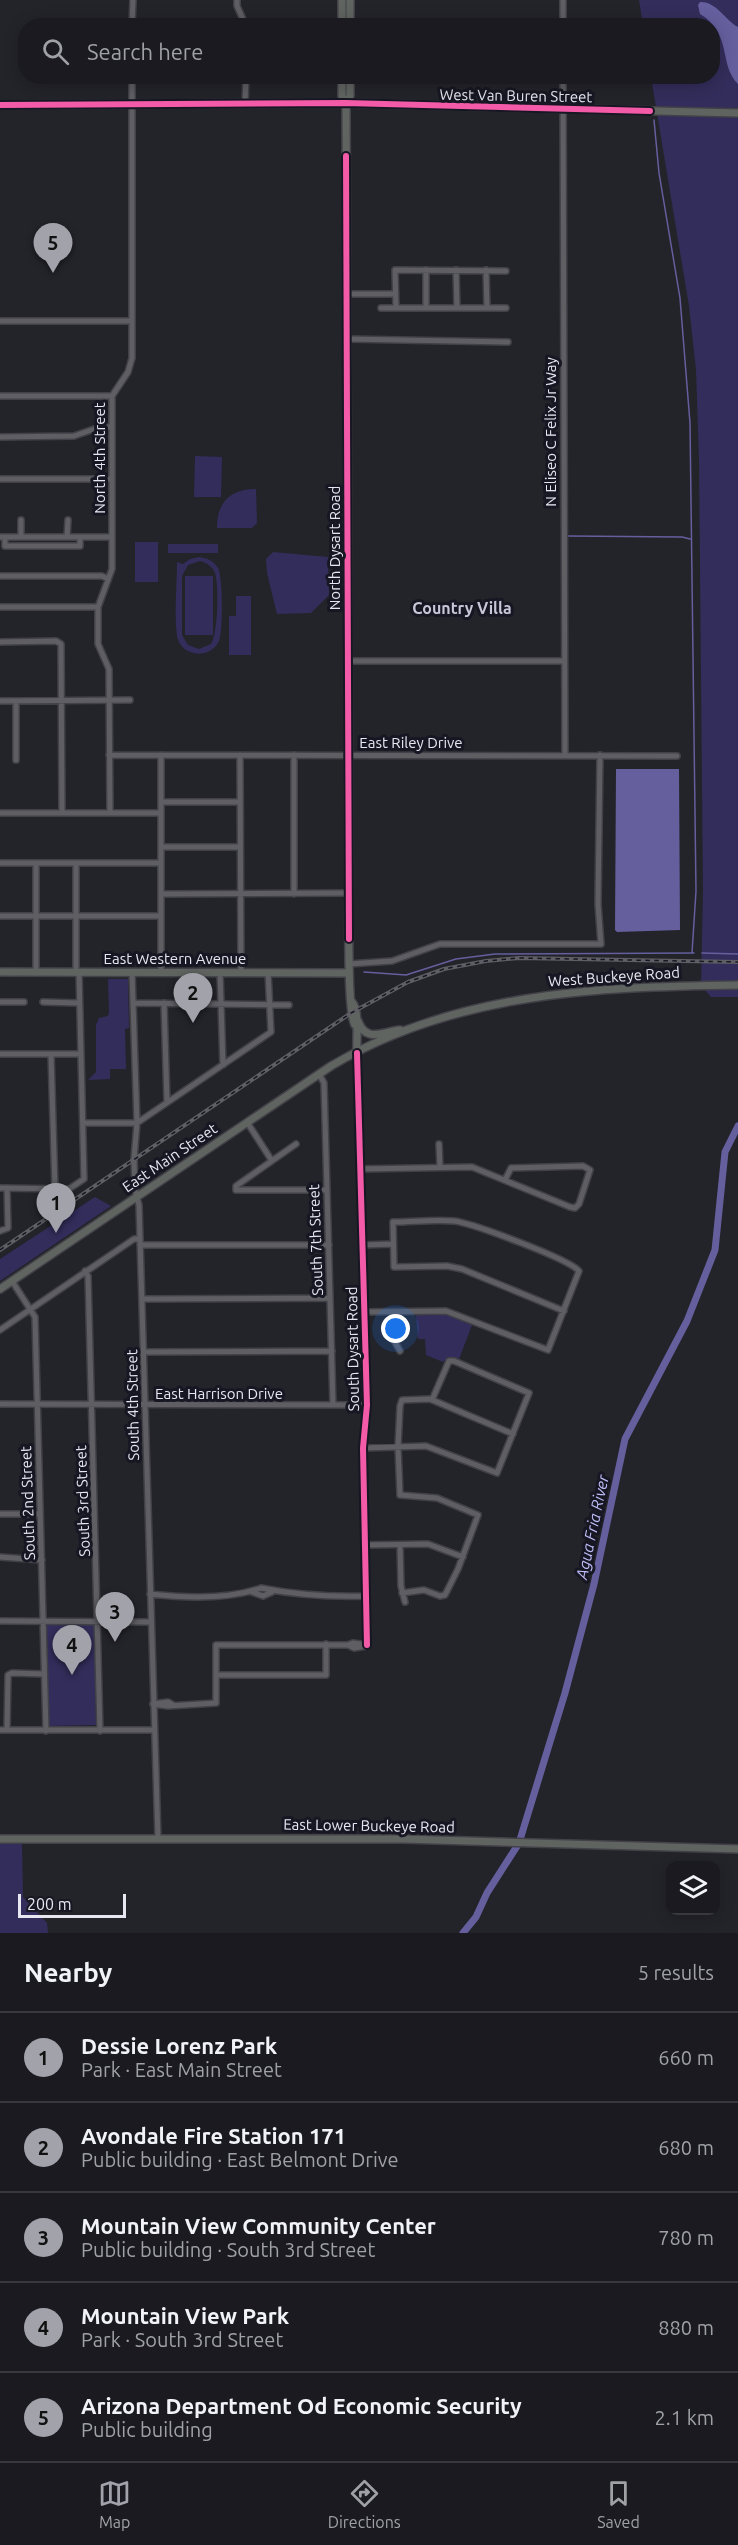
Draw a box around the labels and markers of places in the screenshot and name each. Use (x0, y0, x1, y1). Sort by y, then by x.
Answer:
pin: 5 (34, 224, 72, 273)
pin: 2 (174, 974, 212, 1023)
pin: 1 (36, 1184, 76, 1233)
pin: 3 (96, 1592, 134, 1642)
pin: 4 (52, 1626, 92, 1675)

